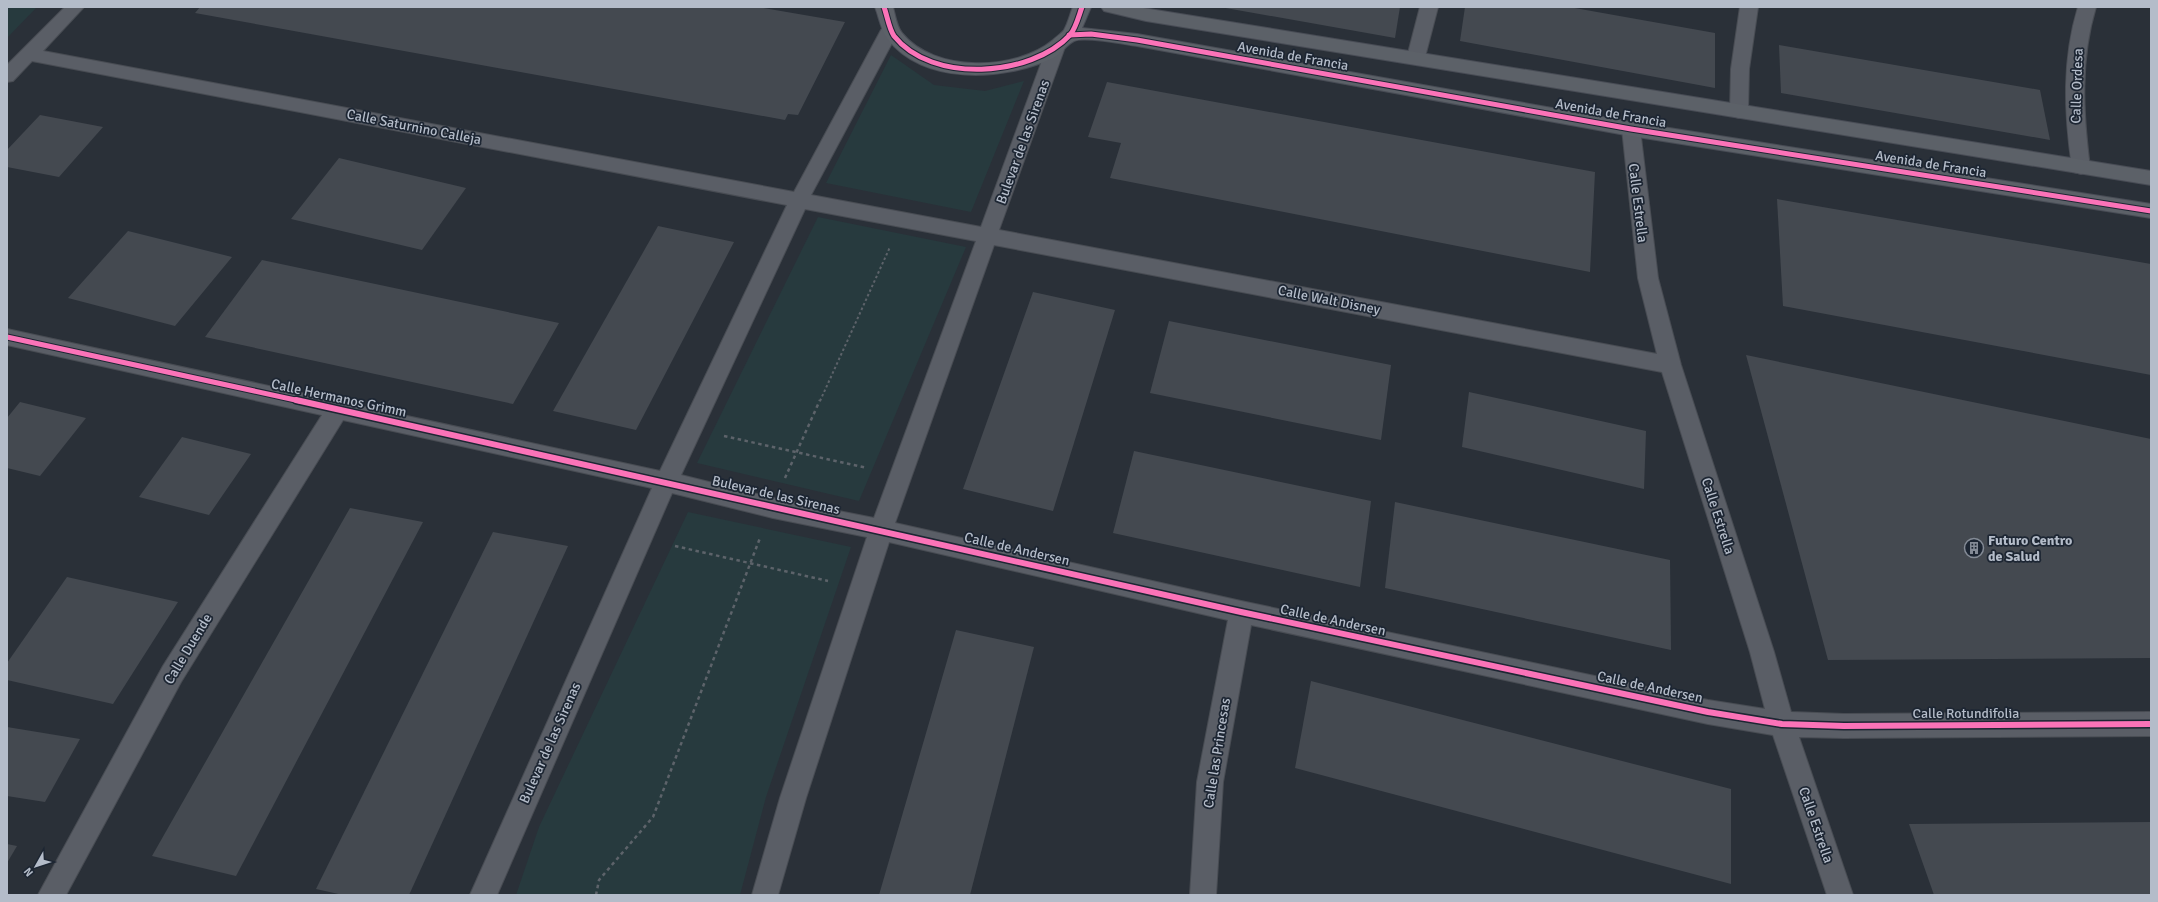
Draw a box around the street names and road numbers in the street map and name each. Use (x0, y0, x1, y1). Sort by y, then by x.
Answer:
street label: Avenida de Francia (1236, 38, 1350, 74)
street label: Calle Ordesa (2067, 48, 2087, 124)
street label: Bulevar de las Sirenas (993, 78, 1053, 206)
street label: Avenida de Francia (1554, 95, 1668, 131)
street label: Calle Saturnino Calleja (345, 106, 483, 148)
street label: Avenida de Francia (1874, 147, 1988, 181)
street label: Calle Estrella (1625, 163, 1651, 243)
street label: Calle Walt Disney (1276, 282, 1382, 318)
street label: Calle Hermanos Grimm (270, 375, 408, 421)
street label: Bulevar de las Sirenas (710, 472, 842, 518)
street label: Calle Estrella (1698, 476, 1738, 556)
street label: Calle de Andersen (963, 529, 1071, 569)
street label: Calle de Andersen (1279, 601, 1387, 639)
street label: Calle Duende (160, 611, 216, 687)
street label: Calle de Andersen (1596, 668, 1704, 706)
street label: Bulevar de las Sirenas (516, 680, 584, 806)
street label: Calle las Princesas (1200, 697, 1234, 809)
street label: Calle Rotundifolia (1913, 705, 2019, 722)
street label: Calle Estrella (1795, 785, 1837, 865)

